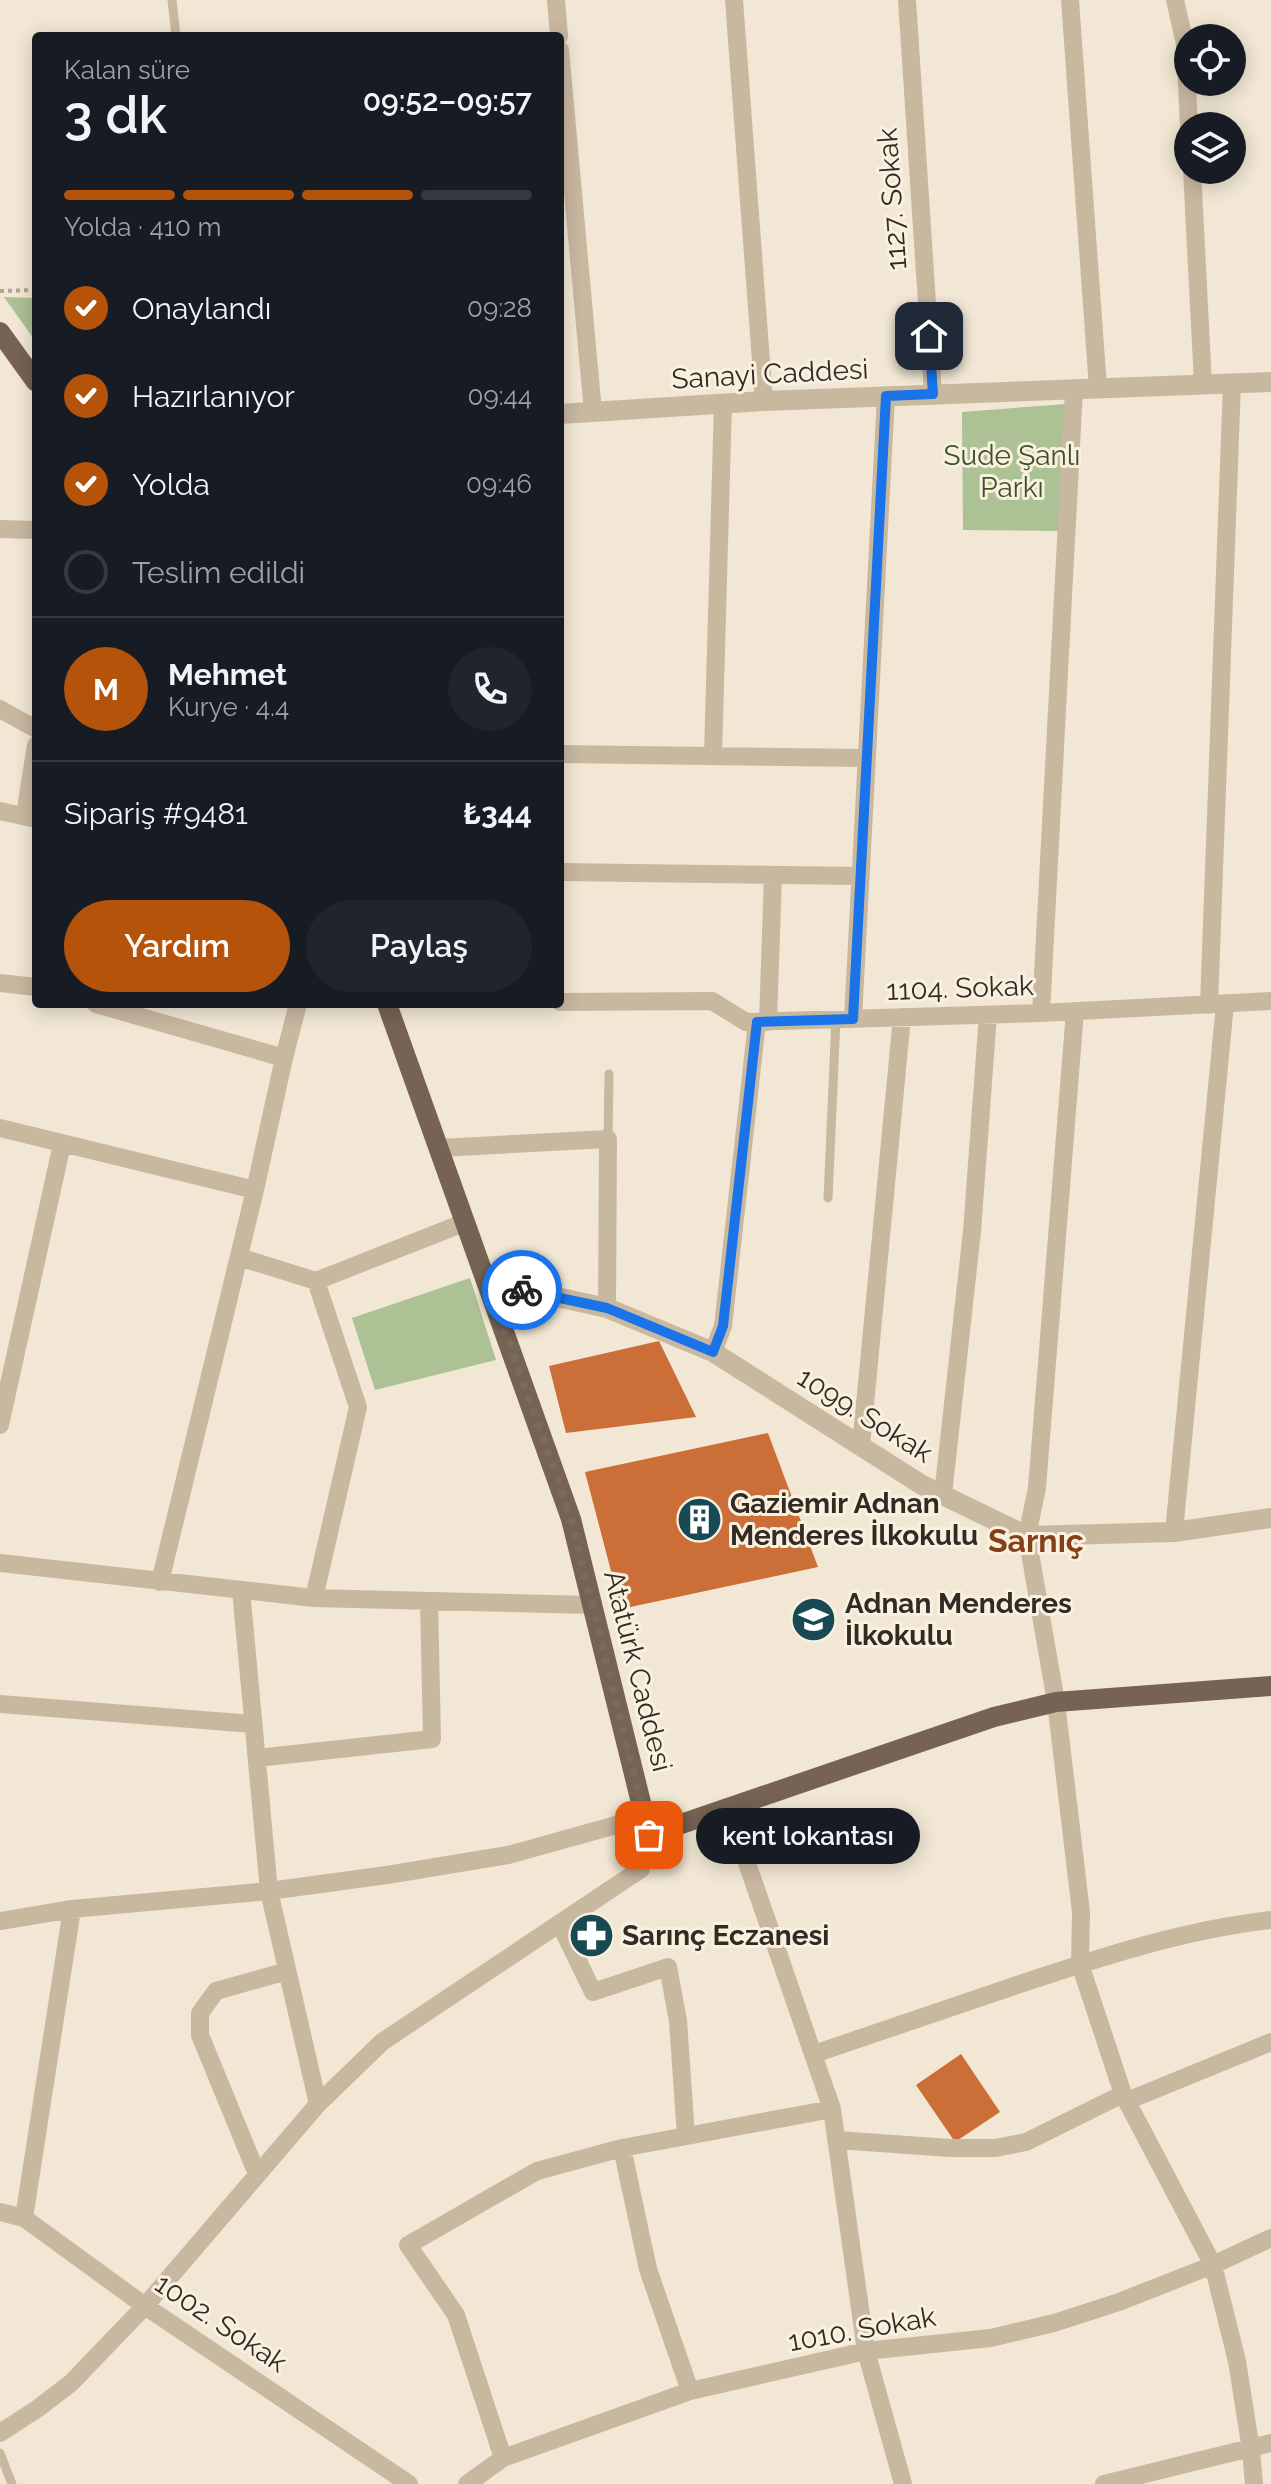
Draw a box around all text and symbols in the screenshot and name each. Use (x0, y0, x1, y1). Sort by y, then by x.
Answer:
map controls (1174, 24, 1246, 184)
button: locate (1174, 24, 1246, 96)
text: Kalan süre (64, 55, 190, 85)
text: 09:52–09:57 (363, 83, 532, 118)
text: 3 dk (64, 84, 167, 145)
button: layers (1174, 112, 1246, 184)
street label: 1127. Sokak (871, 127, 913, 271)
text: Yolda · 410 m (64, 212, 221, 242)
icon: check (64, 286, 108, 330)
text: Onaylandı (132, 291, 271, 326)
text: 09:28 (467, 293, 532, 323)
pin (895, 302, 963, 370)
icon: home (907, 314, 951, 358)
street label: Sanayi Caddesi (671, 352, 869, 396)
icon: check (64, 374, 108, 418)
text: Hazırlanıyor (132, 379, 295, 414)
text: 09:44 (468, 381, 532, 411)
park label: Sude Şanlı Parkı (944, 439, 1080, 504)
icon: check (64, 462, 108, 506)
text: Yolda (132, 467, 210, 502)
text: 09:46 (466, 469, 532, 499)
text: Teslim edildi (132, 555, 305, 590)
button: phone (448, 647, 532, 731)
text: Mehmet (168, 657, 287, 692)
text: M (93, 672, 119, 707)
text: Kurye · 4.4 (168, 692, 289, 722)
text: Sipariş #9481 (64, 796, 248, 831)
text: ₺344 (463, 796, 532, 831)
button: Yardım (64, 900, 290, 992)
button: Paylaş (306, 900, 532, 992)
street label: 1104. Sokak (886, 969, 1034, 1007)
courier (482, 1250, 562, 1330)
icon: bike (500, 1268, 544, 1312)
street label: 1099. Sokak (791, 1360, 939, 1470)
place label: Gaziemir Adnan Menderes İlkokulu (730, 1487, 978, 1552)
building icon: Gaziemir Adnan Menderes İlkokulu (675, 1495, 723, 1543)
district label: Sarnıç (988, 1522, 1084, 1559)
street label: Atatürk Caddesi (597, 1567, 679, 1775)
place label: Adnan Menderes İlkokulu (845, 1587, 1072, 1652)
school or university icon: Adnan Menderes İlkokulu (790, 1595, 838, 1643)
pin (615, 1801, 683, 1869)
callout: kent lokantası (697, 1807, 921, 1863)
icon: bag (627, 1813, 671, 1857)
text: kent lokantası (722, 1821, 894, 1851)
pharmacy icon: Sarınç Eczanesi (567, 1911, 615, 1959)
place label: Sarınç Eczanesi (622, 1919, 829, 1952)
street label: 1002. Sokak (149, 2267, 293, 2379)
street label: 1010. Sokak (786, 2300, 938, 2358)

